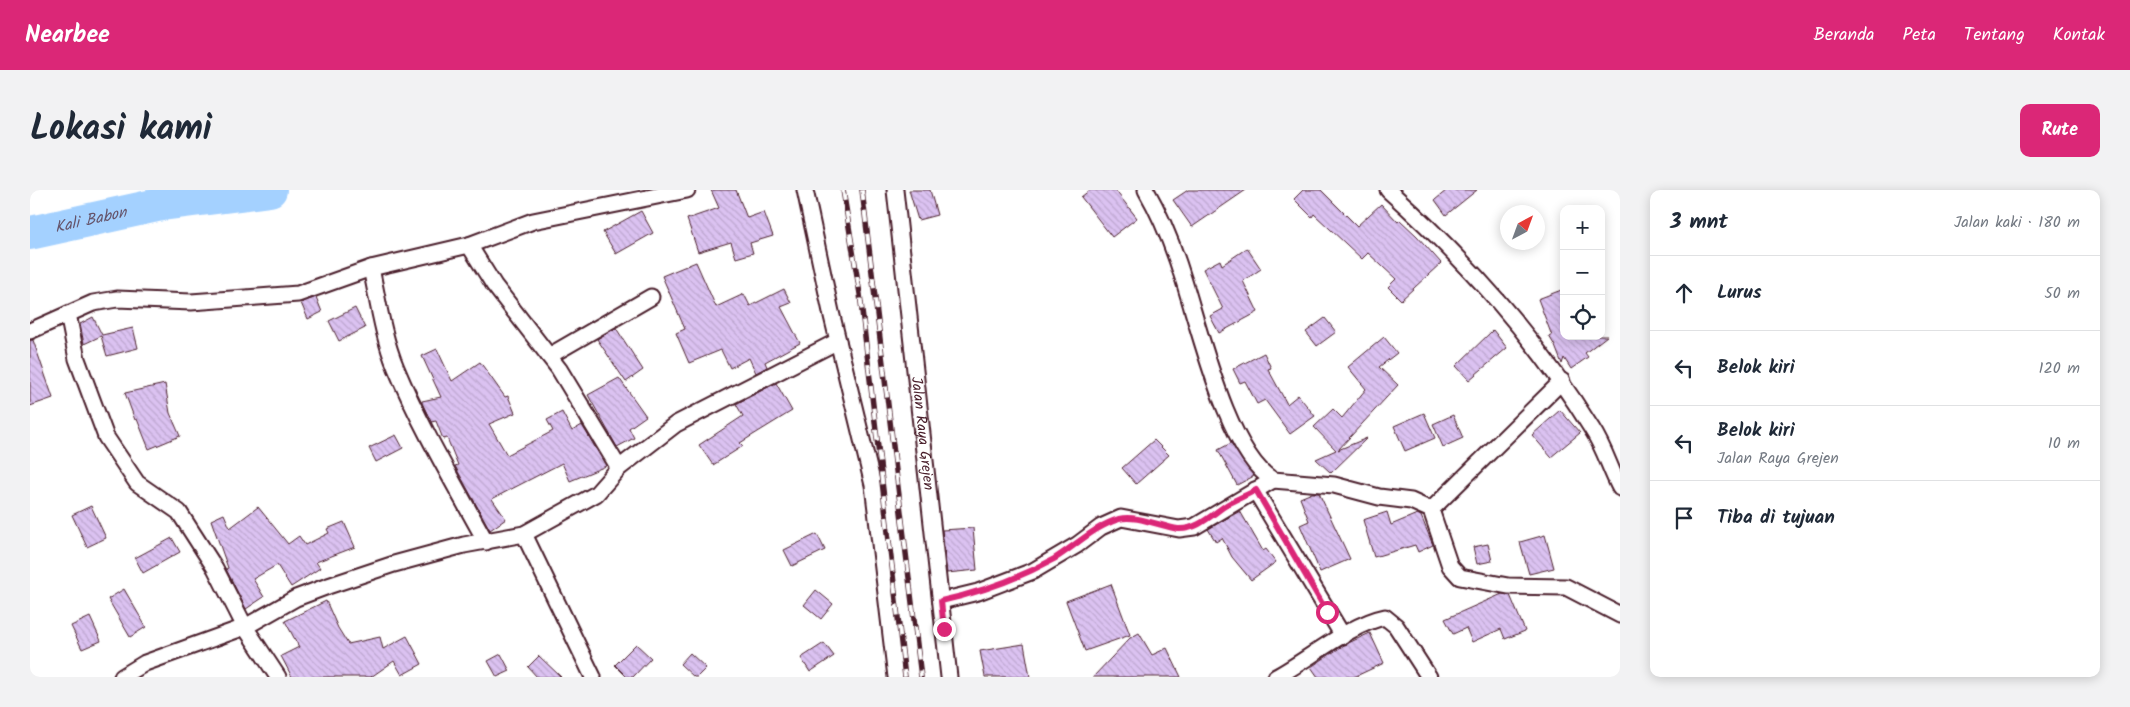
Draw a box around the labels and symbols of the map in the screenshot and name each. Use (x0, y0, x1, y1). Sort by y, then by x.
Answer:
water label: Kali Babon (52, 199, 130, 240)
north arrow (1500, 205, 1545, 250)
street label: Jalan Raya Grejen (904, 375, 940, 492)
route start (1316, 601, 1339, 624)
route end (933, 618, 956, 641)

